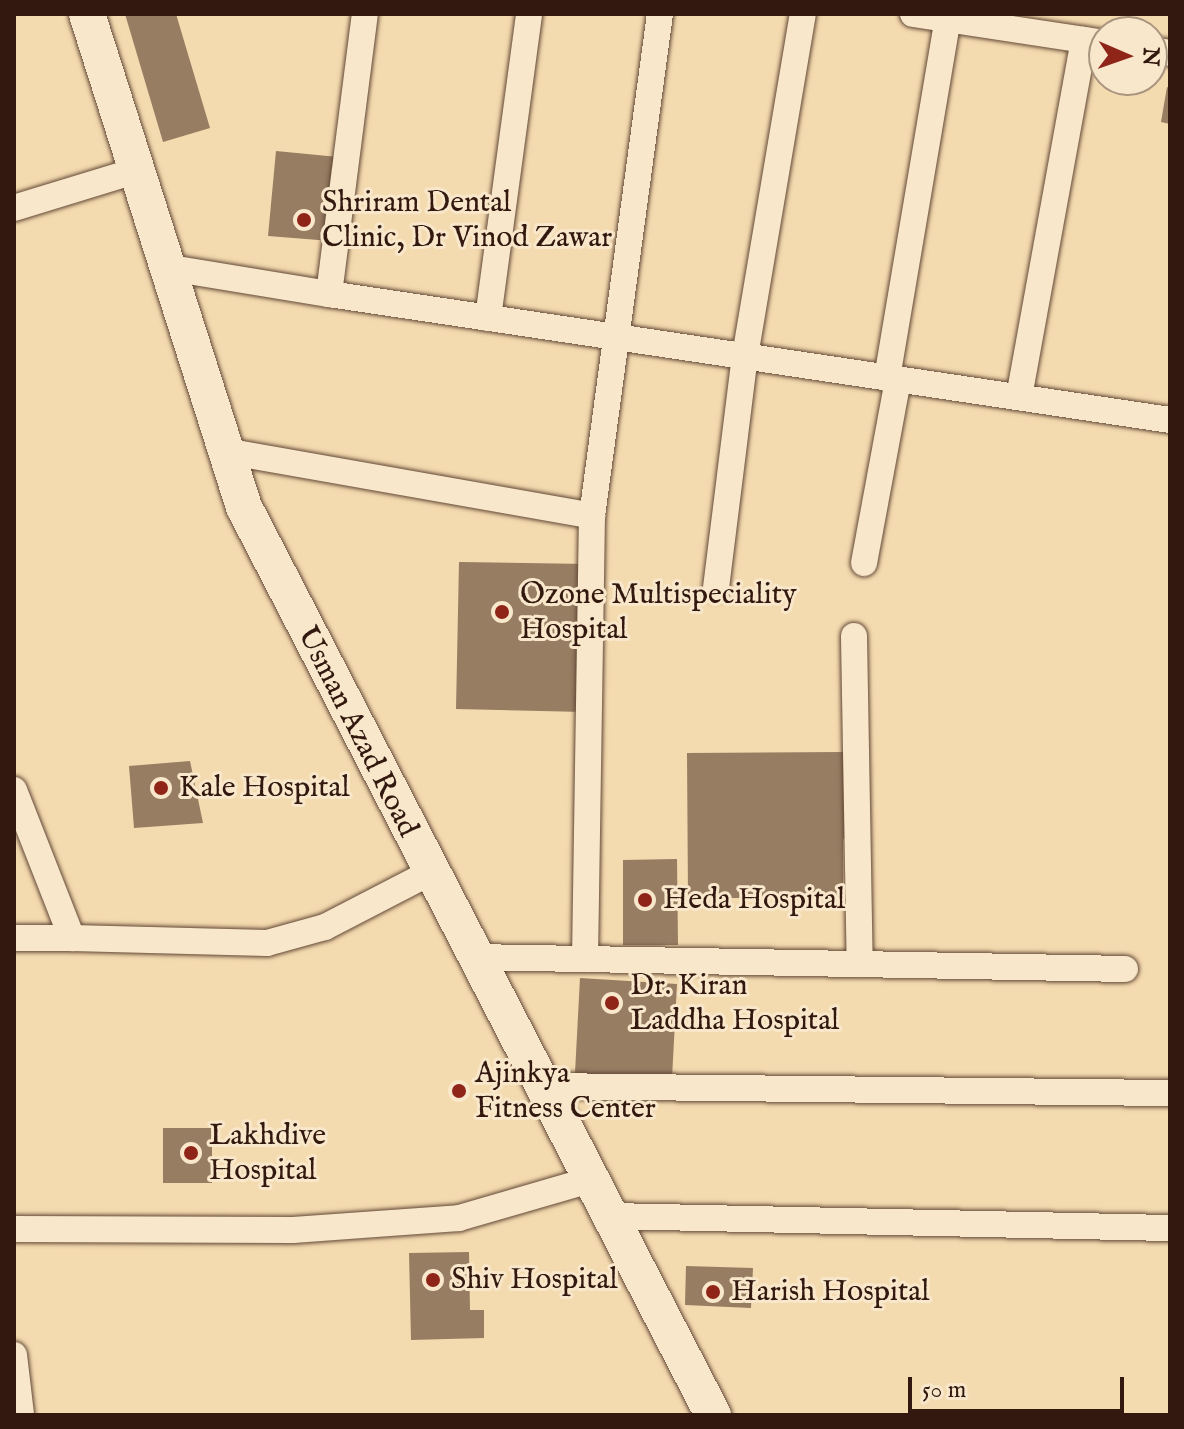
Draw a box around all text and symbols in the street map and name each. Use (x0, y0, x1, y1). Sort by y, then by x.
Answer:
north arrow (1088, 16, 1168, 96)
text: N (1136, 47, 1164, 67)
place label: Shriram Dental Clinic, Dr Vinod Zawar (322, 185, 612, 256)
marker: Shriram Dental Clinic, Dr Vinod Zawar (293, 209, 315, 231)
place label: Ozone Multispeciality Hospital (520, 577, 797, 648)
marker: Ozone Multispeciality Hospital (491, 601, 513, 623)
street label: Usman Azad Road (288, 621, 426, 843)
place label: Kale Hospital (179, 770, 350, 806)
marker: Kale Hospital (150, 777, 172, 799)
place label: Heda Hospital (663, 882, 845, 918)
marker: Heda Hospital (634, 889, 656, 911)
place label: Dr. Kiran Laddha Hospital (630, 968, 839, 1038)
marker: Dr. Kiran Laddha Hospital (601, 992, 623, 1014)
place label: Ajinkya Fitness Center (475, 1056, 656, 1126)
marker: Ajinkya Fitness Center (450, 1082, 468, 1100)
place label: Lakhdive Hospital (209, 1118, 326, 1188)
marker: Lakhdive Hospital (180, 1142, 202, 1164)
place label: Shiv Hospital (451, 1262, 618, 1298)
marker: Shiv Hospital (422, 1269, 444, 1291)
place label: Harish Hospital (731, 1274, 929, 1310)
marker: Harish Hospital (702, 1281, 724, 1303)
scale bar (912, 1361, 1128, 1411)
text: 50 m (922, 1375, 966, 1406)

